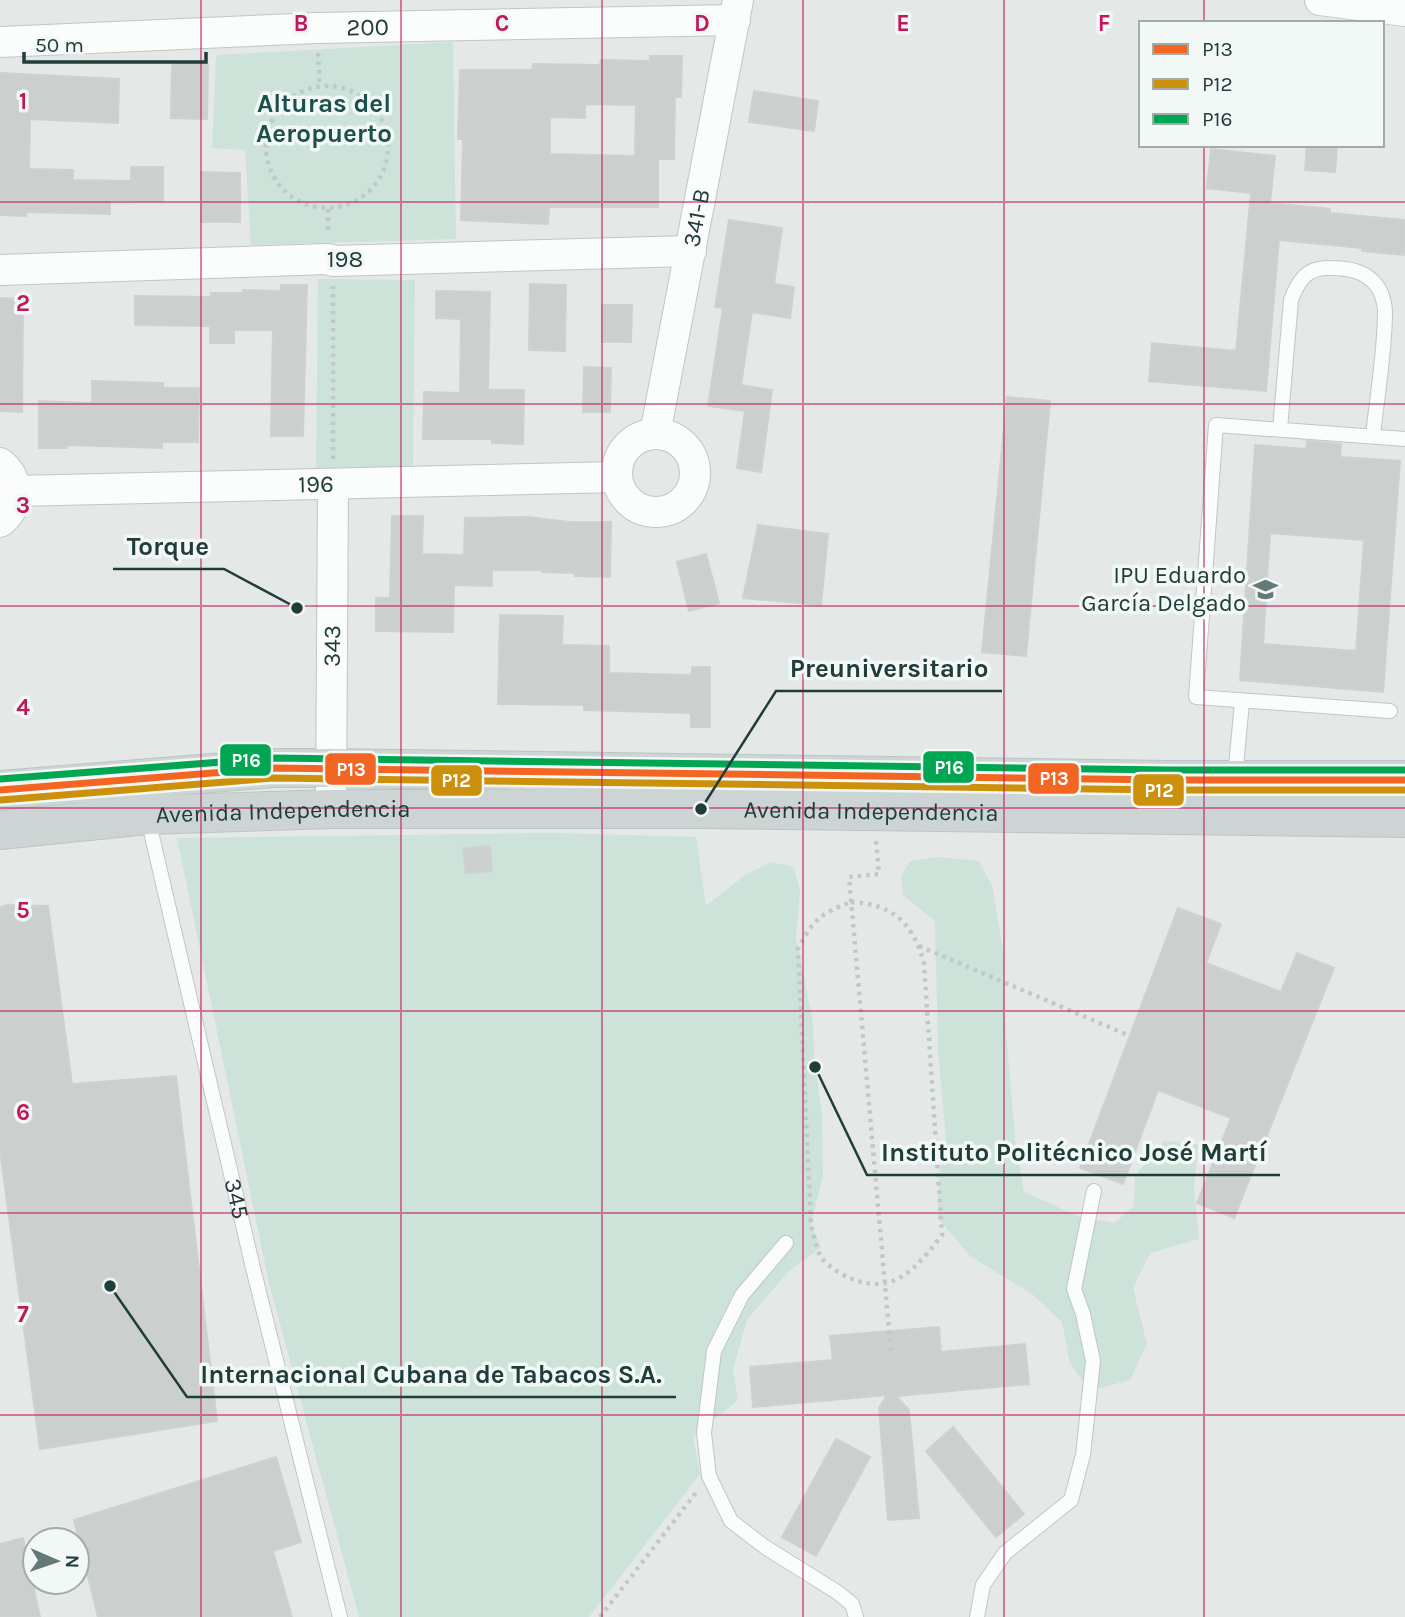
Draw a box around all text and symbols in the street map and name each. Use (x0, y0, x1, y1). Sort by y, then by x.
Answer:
text: B (294, 10, 308, 37)
text: C (495, 10, 509, 37)
text: D (694, 10, 710, 37)
text: E (896, 10, 910, 37)
text: F (1098, 10, 1110, 37)
street label: 200 (346, 13, 389, 41)
scale bar (24, 21, 206, 65)
legend (1139, 21, 1384, 147)
text: 50 m (35, 33, 84, 57)
text: P13 (1202, 37, 1233, 61)
text: P12 (1202, 72, 1233, 96)
text: 1 (19, 88, 27, 115)
district label: Alturas del Aeropuerto (256, 88, 392, 149)
text: P16 (1202, 107, 1233, 131)
street label: 341-B (677, 186, 716, 249)
street label: 198 (327, 245, 363, 273)
text: 2 (16, 290, 30, 317)
street label: 196 (298, 470, 334, 498)
text: 3 (16, 492, 30, 519)
callout: Torque (113, 522, 224, 569)
text: Torque (127, 531, 209, 562)
place label: IPU Eduardo García Delgado (1081, 561, 1246, 617)
school or university icon: IPU Eduardo García Delgado (1252, 575, 1280, 603)
street label: 343 (318, 625, 346, 667)
callout: Preuniversitario (776, 644, 1002, 691)
text: Preuniversitario (790, 653, 988, 684)
text: 4 (16, 694, 30, 721)
line badge: P16 (219, 743, 272, 777)
text: P16 (231, 750, 261, 772)
line badge: P16 (922, 750, 975, 784)
line badge: P13 (324, 752, 377, 786)
text: P16 (934, 757, 964, 779)
text: P13 (336, 759, 366, 781)
line badge: P13 (1027, 762, 1080, 795)
line badge: P12 (430, 764, 483, 797)
text: P13 (1039, 768, 1069, 790)
text: P12 (441, 770, 471, 792)
line badge: P12 (1132, 773, 1185, 807)
text: P12 (1144, 780, 1174, 802)
street label: Avenida Independencia (155, 795, 411, 829)
street label: Avenida Independencia (744, 796, 999, 827)
text: 5 (16, 897, 30, 924)
text: 6 (16, 1099, 30, 1126)
callout: Instituto Politécnico José Martí (867, 1128, 1280, 1175)
text: Instituto Politécnico José Martí (881, 1137, 1267, 1168)
street label: 345 (218, 1175, 255, 1222)
text: 7 (17, 1301, 29, 1328)
callout: Internacional Cubana de Tabacos S.A. (187, 1350, 676, 1397)
text: Internacional Cubana de Tabacos S.A. (200, 1359, 662, 1390)
north arrow (21, 1526, 91, 1596)
text: N (61, 1554, 83, 1569)

